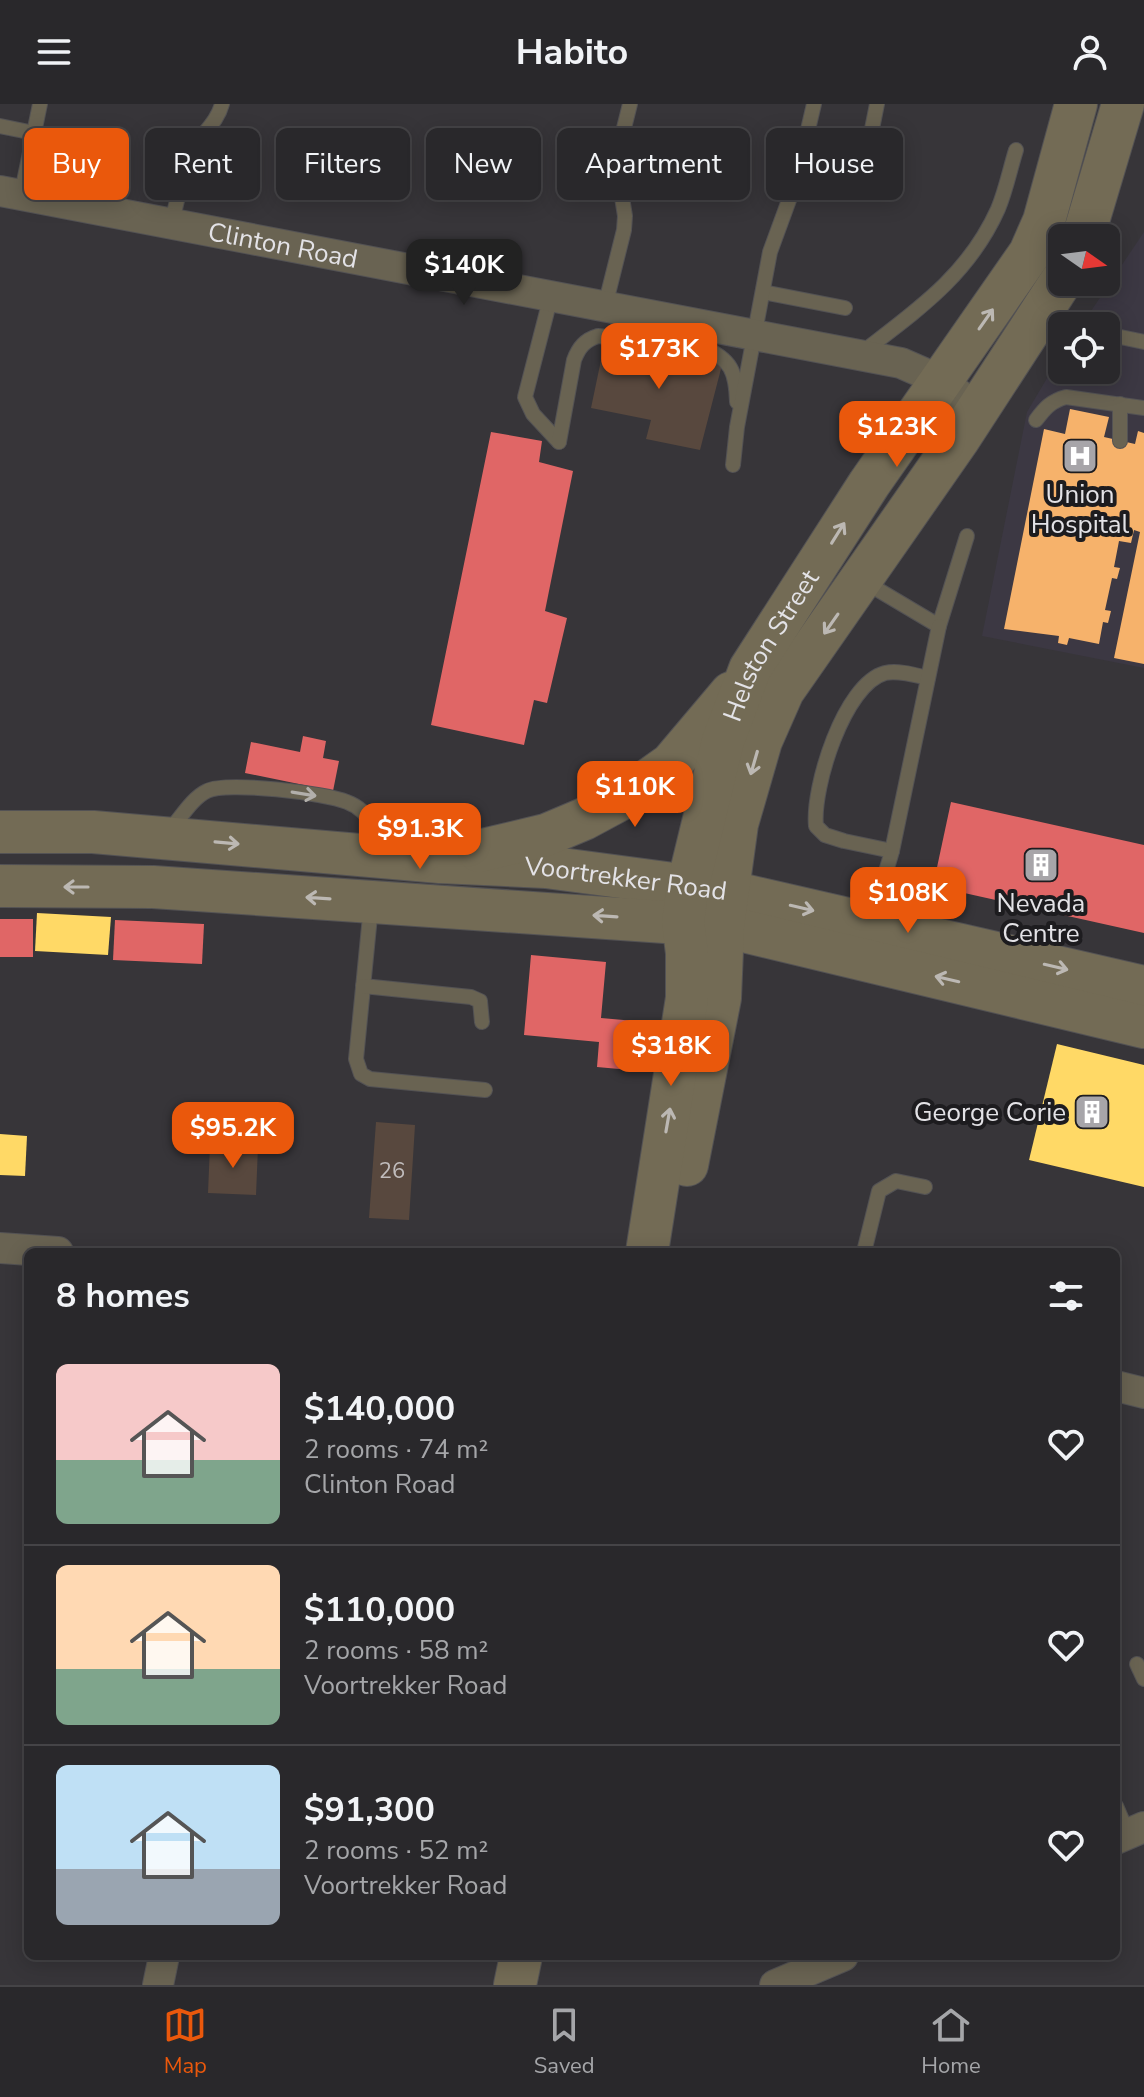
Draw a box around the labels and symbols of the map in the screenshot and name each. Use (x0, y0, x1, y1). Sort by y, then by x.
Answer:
street label: Clinton Road (205, 214, 361, 276)
north arrow (1048, 224, 1120, 296)
pin: $140K (408, 239, 520, 307)
one-way arrow (977, 309, 994, 330)
pin: $173K (603, 323, 715, 391)
pin: $123K (841, 401, 953, 469)
hospital icon: Union Hospital (1061, 437, 1099, 475)
place label: Union Hospital (1031, 477, 1130, 542)
one-way arrow (831, 522, 847, 545)
street label: Helston Street (714, 562, 827, 726)
one-way arrow (823, 612, 839, 634)
one-way arrow (746, 750, 760, 775)
pin: $110K (579, 761, 691, 829)
one-way arrow (291, 787, 316, 802)
pin: $91.3K (355, 803, 485, 871)
one-way arrow (213, 836, 240, 851)
building icon: Nevada Centre (1022, 846, 1060, 884)
street label: Voortrekker Road (523, 848, 729, 908)
pin: $108K (852, 867, 964, 935)
one-way arrow (63, 879, 90, 895)
place label: Nevada Centre (997, 886, 1085, 951)
one-way arrow (305, 890, 332, 905)
one-way arrow (789, 901, 815, 916)
one-way arrow (592, 909, 619, 924)
one-way arrow (1042, 960, 1068, 975)
one-way arrow (935, 970, 961, 985)
pin: $318K (615, 1020, 727, 1088)
building icon: George Corie (1073, 1093, 1111, 1131)
place label: George Corie (914, 1095, 1066, 1130)
pin: $95.2K (168, 1102, 298, 1170)
one-way arrow (662, 1108, 677, 1133)
house number: 26 (379, 1156, 405, 1186)

